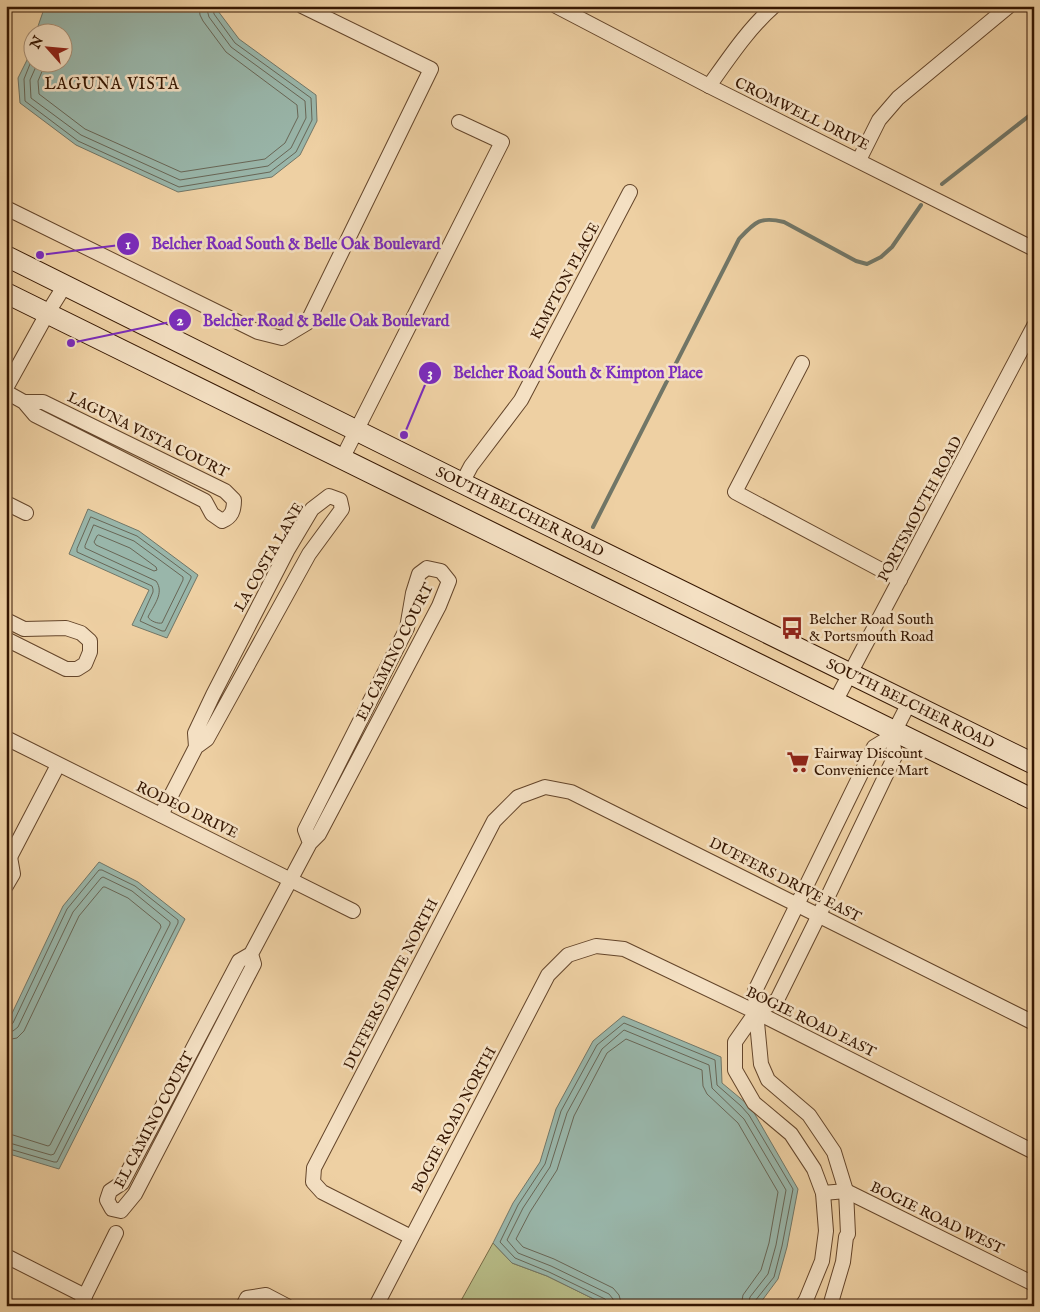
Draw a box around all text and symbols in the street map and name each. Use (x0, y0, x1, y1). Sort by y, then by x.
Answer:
north arrow (22, 22, 72, 72)
text: N (26, 33, 48, 53)
street label: CROMWELL DRIVE (732, 73, 872, 155)
district label: LAGUNA VISTA (44, 75, 180, 95)
street label: KIMPTON PLACE (526, 219, 604, 343)
callout: Belcher Road South & Belle Oak Boulevard (116, 228, 450, 259)
text: 1 (125, 235, 131, 254)
text: Belcher Road South & Belle Oak Boulevard (151, 235, 441, 255)
callout: Belcher Road & Belle Oak Boulevard (167, 305, 459, 336)
text: 2 (176, 311, 184, 330)
text: Belcher Road & Belle Oak Boulevard (203, 312, 450, 332)
callout: Belcher Road South & Kimpton Place (418, 357, 712, 388)
text: 3 (427, 364, 433, 383)
text: Belcher Road South & Kimpton Place (453, 364, 704, 384)
street label: LAGUNA VISTA COURT (64, 388, 232, 482)
street label: PORTSMOUTH ROAD (874, 433, 966, 585)
street label: SOUTH BELCHER ROAD (433, 462, 607, 561)
street label: LA COSTA LANE (230, 499, 308, 615)
street label: EL CAMINO COURT (352, 580, 438, 724)
place label: Belcher Road South & Portsmouth Road (809, 610, 935, 646)
bus stop icon: Belcher Road South & Portsmouth Road (779, 615, 805, 641)
street label: SOUTH BELCHER ROAD (823, 654, 998, 753)
place label: Fairway Discount Convenience Mart (814, 744, 929, 780)
supermarket icon: Fairway Discount Convenience Mart (785, 749, 811, 775)
street label: RODEO DRIVE (133, 777, 241, 843)
street label: DUFFERS DRIVE EAST (706, 833, 864, 927)
street label: DUFFERS DRIVE NORTH (340, 895, 443, 1073)
street label: BOGIE ROAD EAST (743, 982, 879, 1062)
street label: BOGIE ROAD NORTH (407, 1043, 501, 1196)
street label: EL CAMINO COURT (110, 1048, 198, 1192)
street label: BOGIE ROAD WEST (867, 1177, 1007, 1259)

